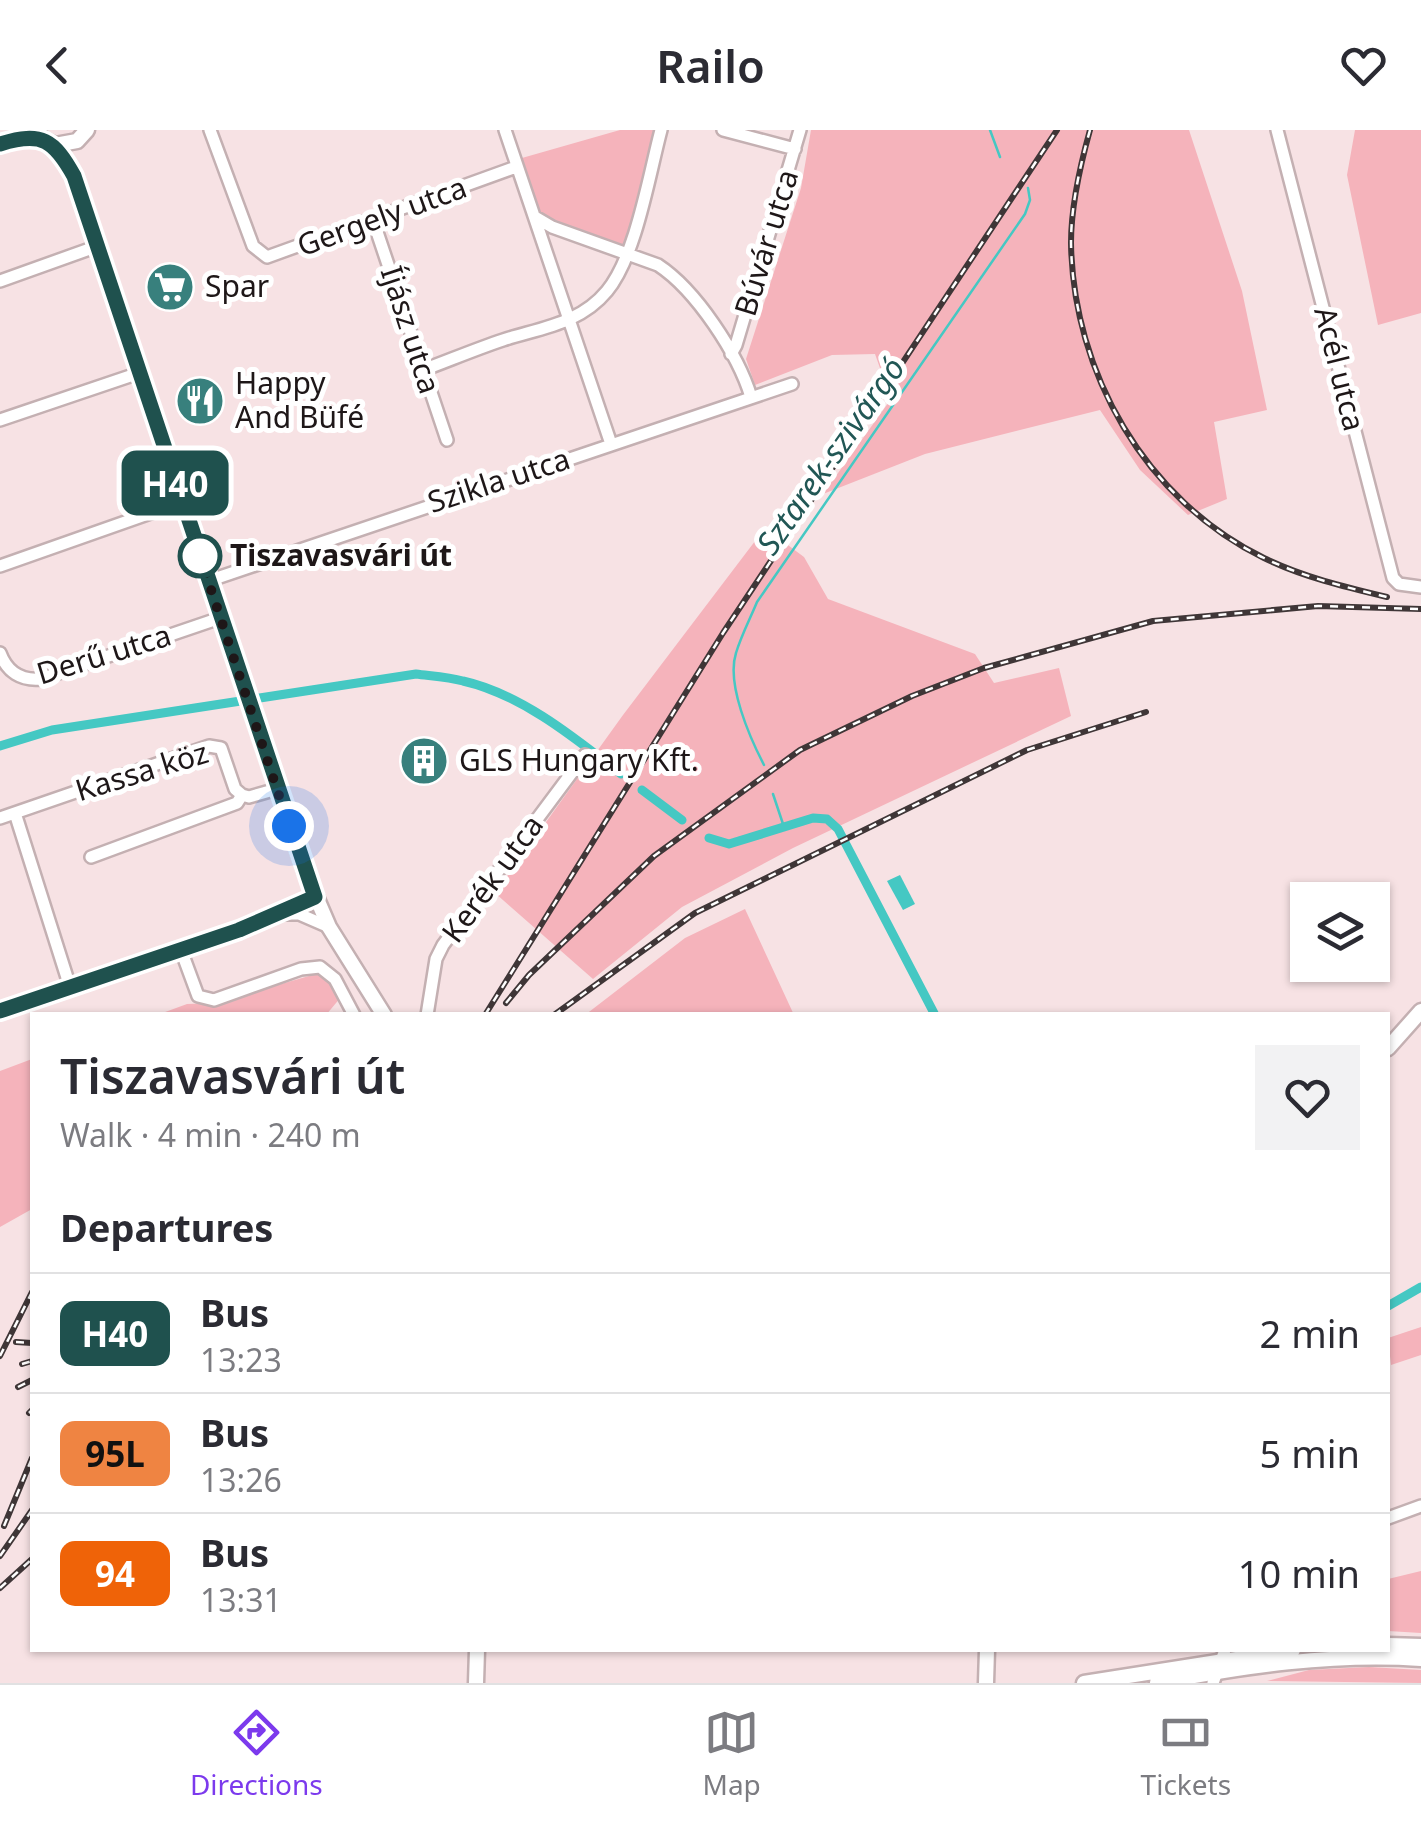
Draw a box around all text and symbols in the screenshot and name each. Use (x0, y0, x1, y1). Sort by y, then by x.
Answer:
text: Railo (656, 35, 765, 96)
icon: back (30, 38, 85, 93)
icon: heart (1336, 38, 1391, 93)
street label: Búvár utca (724, 164, 807, 321)
street label: Gergely utca (291, 166, 472, 265)
supermarket icon: Spar (144, 261, 196, 313)
street label: Íjász utca (372, 261, 451, 398)
place label: Spar (205, 265, 269, 306)
street label: Acél utca (1305, 302, 1376, 435)
water label: Sztarek-szivárgó (746, 348, 914, 562)
place label: Happy And Büfé (235, 362, 364, 437)
restaurant icon: Happy And Büfé (174, 375, 226, 427)
street label: Szikla utca (422, 437, 575, 522)
line badge: H40 (118, 450, 232, 516)
text: H40 (142, 460, 208, 507)
place label: Tiszavasvári út (230, 534, 452, 575)
marker: Tiszavasvári út (179, 535, 221, 577)
street label: Derű utca (32, 614, 176, 693)
street label: Kassa köz (70, 731, 213, 810)
building icon: GLS Hungary Kft. (398, 735, 450, 787)
place label: GLS Hungary Kft. (459, 739, 699, 780)
your location (264, 801, 314, 851)
street label: Kerék utca (432, 806, 552, 950)
map controls (1290, 882, 1390, 982)
button: layers (1290, 882, 1390, 982)
text: Tiszavasvári út (60, 1043, 405, 1108)
button: heart (1255, 1045, 1360, 1150)
text: Walk · 4 min · 240 m (60, 1113, 361, 1156)
text: Departures (60, 1201, 273, 1253)
text: Bus (200, 1286, 269, 1338)
text: 2 min (1260, 1307, 1360, 1359)
text: H40 (82, 1310, 148, 1357)
text: 13:23 (200, 1338, 282, 1381)
text: Bus (200, 1406, 269, 1458)
text: 5 min (1260, 1427, 1360, 1479)
text: 95L (85, 1430, 145, 1477)
text: 13:26 (200, 1458, 282, 1501)
text: Bus (200, 1526, 269, 1578)
text: 10 min (1238, 1547, 1360, 1599)
text: 94 (95, 1550, 135, 1597)
text: 13:31 (200, 1578, 282, 1621)
tab: Directions (190, 1705, 323, 1803)
tab: Map (703, 1705, 761, 1803)
tab: Tickets (1141, 1705, 1231, 1803)

